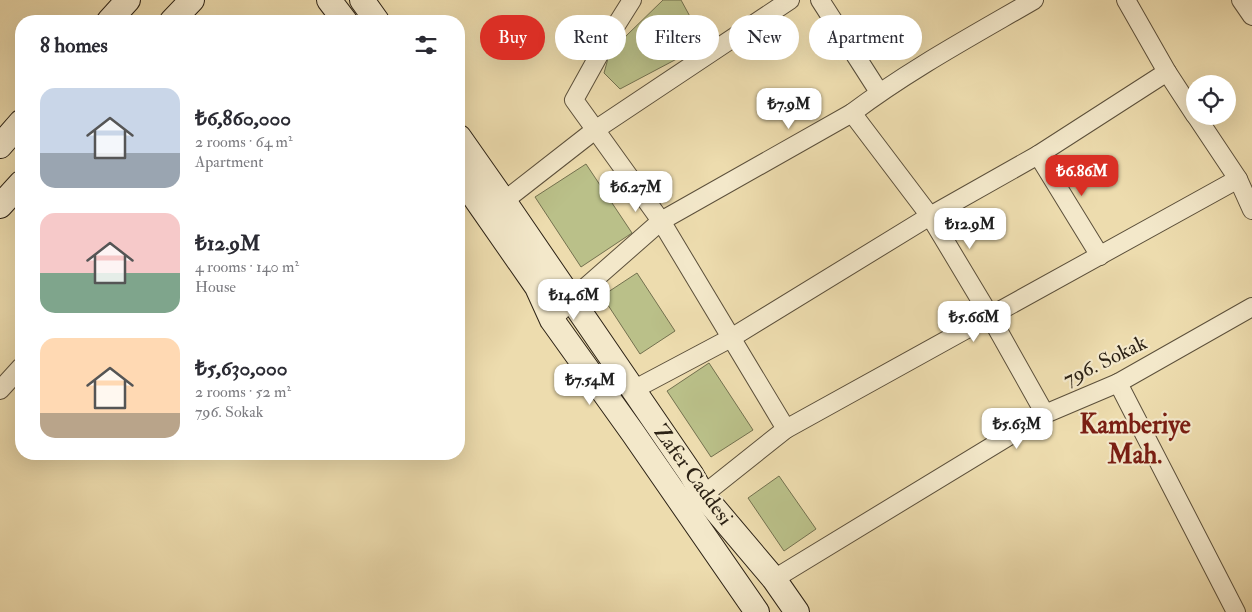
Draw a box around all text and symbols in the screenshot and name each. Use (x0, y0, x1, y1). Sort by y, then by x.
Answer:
chip: Buy (480, 15, 545, 60)
chip: Rent (555, 15, 626, 60)
chip: Filters (636, 15, 719, 60)
chip: New (729, 15, 799, 60)
chip: Apartment (809, 15, 922, 60)
icon: filters (412, 31, 440, 59)
text: 8 homes (40, 32, 108, 59)
map controls (1186, 75, 1236, 125)
button: locate (1186, 75, 1236, 125)
pin: ₺7.9M (754, 88, 824, 130)
text: ₺7.9M (768, 94, 810, 114)
text: ₺6,860,000 (195, 105, 291, 132)
icon: home (80, 108, 140, 168)
text: 2 rooms · 64 m² (195, 132, 293, 152)
text: Apartment (195, 152, 263, 172)
pin: ₺6.86M (1041, 154, 1123, 197)
text: ₺6.86M (1056, 161, 1108, 181)
pin: ₺6.27M (595, 170, 677, 213)
text: ₺6.27M (610, 177, 662, 197)
pin: ₺12.9M (929, 208, 1011, 250)
text: ₺12.9M (945, 214, 995, 234)
text: ₺12.9M (195, 230, 260, 257)
icon: home (80, 233, 140, 293)
text: 4 rooms · 140 m² (195, 257, 299, 277)
text: House (195, 277, 236, 297)
pin: ₺14.6M (533, 278, 615, 321)
text: ₺14.6M (549, 285, 599, 305)
pin: ₺5.66M (933, 300, 1015, 343)
text: ₺5.66M (949, 307, 999, 327)
street label: 796. Sokak (1059, 329, 1151, 393)
text: ₺5,630,000 (195, 355, 288, 382)
icon: home (80, 358, 140, 418)
pin: ₺7.54M (549, 364, 631, 406)
text: ₺7.54M (565, 370, 615, 390)
text: 2 rooms · 52 m² (195, 382, 291, 402)
text: 796. Sokak (195, 402, 263, 422)
pin: ₺5.63M (976, 408, 1058, 450)
district label: Kamberiye Mah. (1079, 409, 1191, 471)
text: ₺5.63M (993, 414, 1041, 434)
street label: Zafer Caddesi (647, 419, 739, 531)

